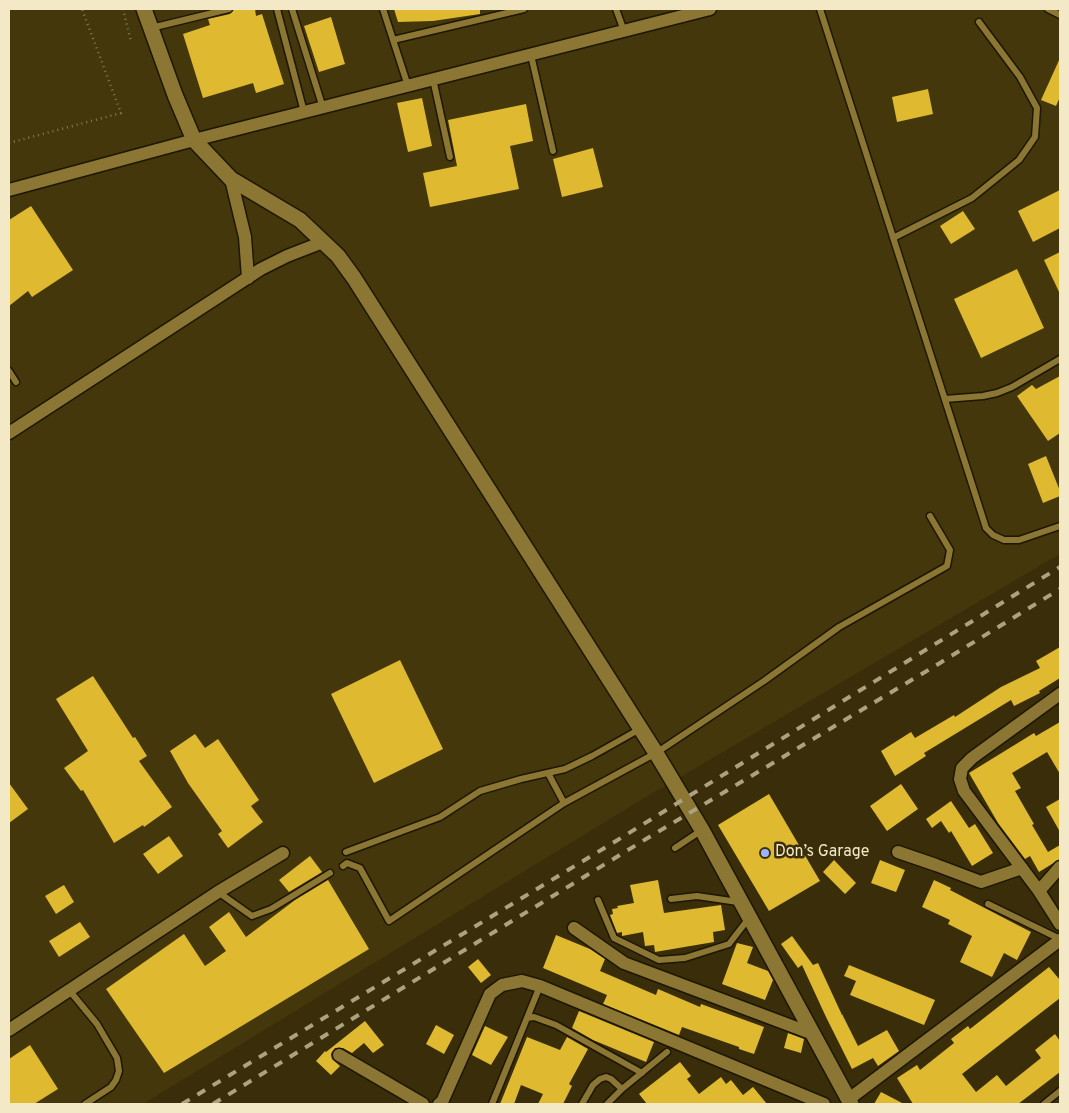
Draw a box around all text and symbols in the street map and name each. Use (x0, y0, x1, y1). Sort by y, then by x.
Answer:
place label: Don’s Garage (775, 843, 869, 863)
marker: Don’s Garage (759, 847, 771, 859)

